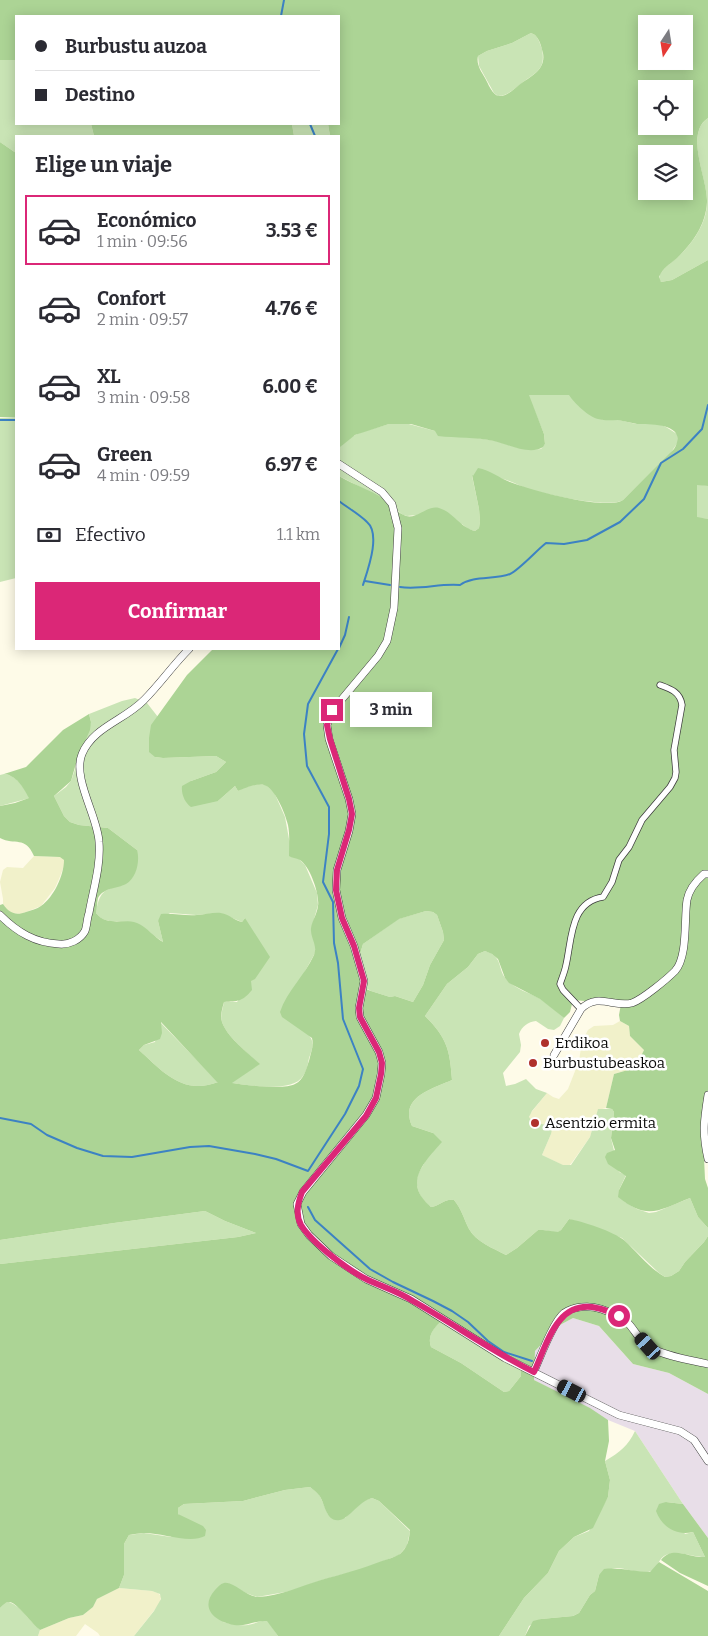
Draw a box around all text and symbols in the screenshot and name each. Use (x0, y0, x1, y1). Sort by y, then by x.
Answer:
north arrow (638, 15, 692, 70)
map controls (638, 15, 693, 200)
text: Burbustu auzoa (65, 35, 207, 58)
button: locate (638, 80, 693, 135)
text: Destino (65, 83, 135, 106)
button: layers (638, 145, 693, 200)
text: Elige un viaje (35, 151, 172, 178)
icon: car (37, 208, 82, 253)
text: Económico (97, 209, 197, 232)
text: 3.53 € (266, 219, 318, 242)
text: 1 min · 09:56 (97, 232, 188, 251)
icon: car (37, 286, 82, 331)
text: Confort (97, 287, 166, 310)
text: 4.76 € (265, 297, 318, 320)
text: 2 min · 09:57 (97, 310, 188, 329)
icon: car (37, 364, 82, 409)
text: XL (97, 365, 121, 388)
text: 6.00 € (262, 375, 318, 398)
text: 3 min · 09:58 (97, 388, 190, 407)
icon: car (37, 442, 82, 487)
text: Green (97, 443, 152, 466)
text: 6.97 € (265, 453, 318, 476)
text: 4 min · 09:59 (97, 466, 190, 485)
icon: cash (35, 521, 63, 549)
text: Efectivo (75, 523, 146, 546)
text: 1.1 km (277, 525, 320, 544)
button: Confirmar (35, 582, 320, 640)
callout: 3 min (350, 692, 432, 728)
route end (321, 699, 343, 721)
text: 3 min (370, 700, 412, 719)
place label: Erdikoa (555, 1034, 609, 1052)
marker: Erdikoa (539, 1037, 551, 1049)
place label: Burbustubeaskoa (543, 1054, 665, 1072)
marker: Burbustubeaskoa (527, 1057, 539, 1069)
place label: Asentzio ermita (545, 1114, 656, 1132)
marker: Asentzio ermita (529, 1117, 541, 1129)
route start (608, 1305, 630, 1327)
car (632, 1330, 663, 1362)
car (555, 1378, 588, 1404)

